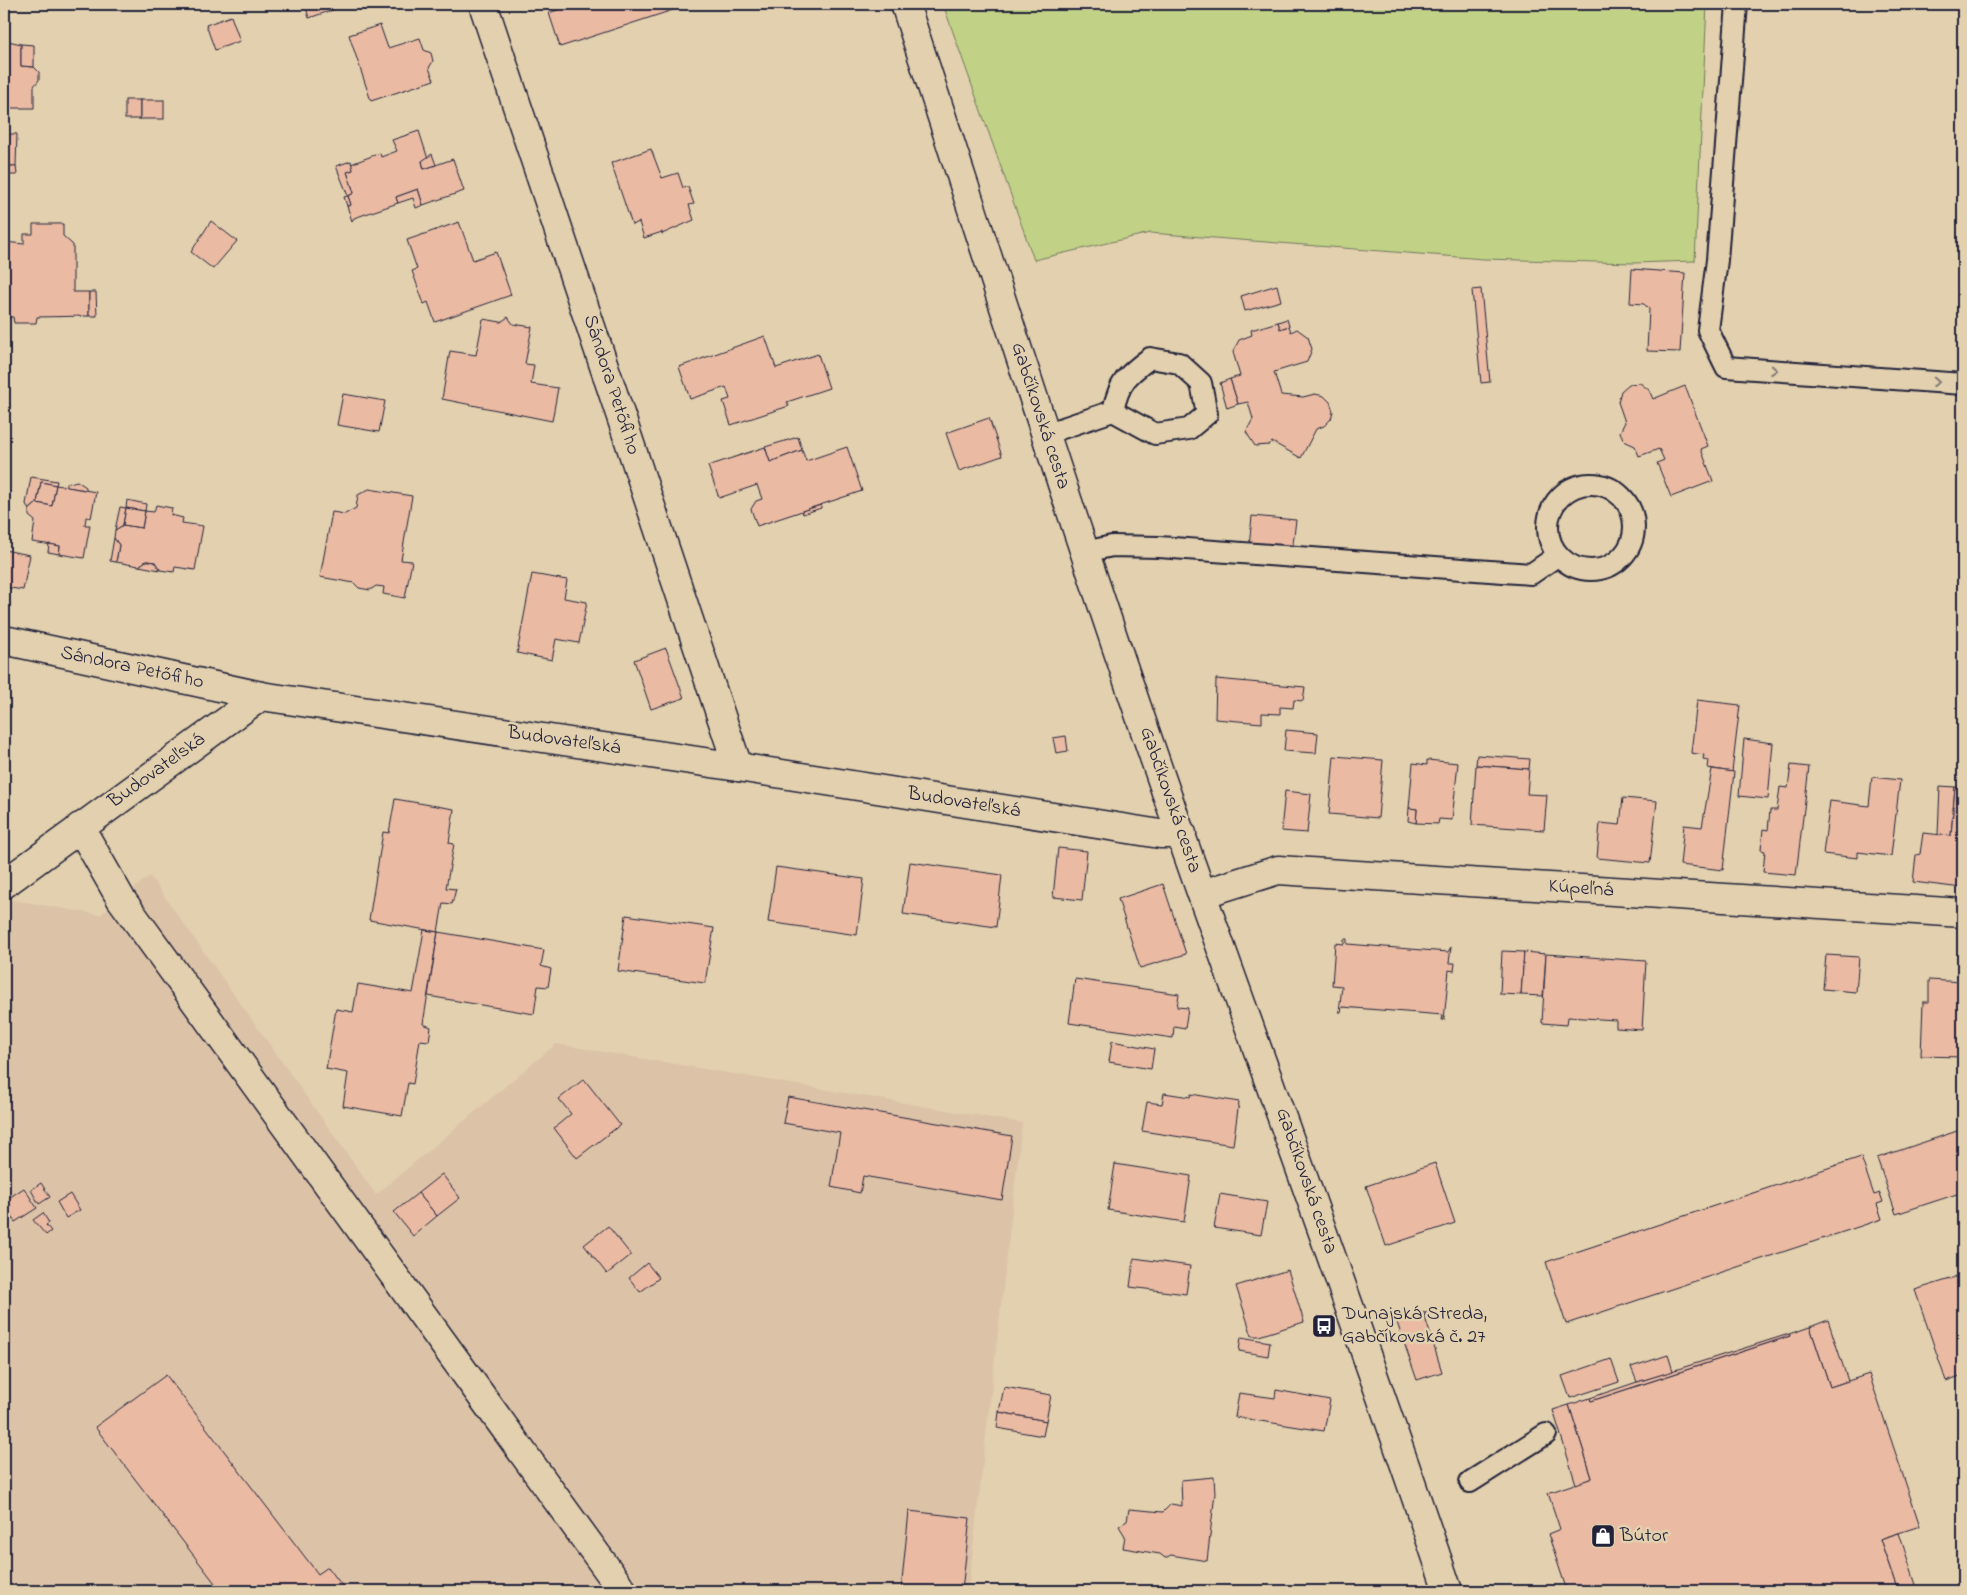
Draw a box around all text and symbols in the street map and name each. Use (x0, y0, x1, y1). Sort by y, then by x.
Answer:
street label: Sándora Petőfiho (575, 311, 647, 459)
street label: Gabčíkovská cesta (1003, 339, 1077, 493)
one-way arrow (1771, 365, 1779, 376)
one-way arrow (1933, 376, 1941, 387)
street label: Sándora Petőfiho (58, 639, 206, 697)
street label: Budovateľská (505, 719, 622, 763)
street label: Gabčíkovská cesta (1131, 723, 1209, 877)
street label: Budovateľská (102, 726, 212, 817)
street label: Budovateľská (905, 780, 1022, 826)
street label: Kúpeľná (1548, 872, 1614, 906)
street label: Gabčíkovská cesta (1267, 1104, 1345, 1258)
place label: Dunajská Streda, Gabčíkovská č. 27 (1341, 1300, 1487, 1352)
bus stop icon: Dunajská Streda, Gabčíkovská č. 27 (1311, 1313, 1337, 1339)
place label: Bútor (1619, 1522, 1669, 1551)
shop icon: Bútor (1590, 1523, 1616, 1549)

